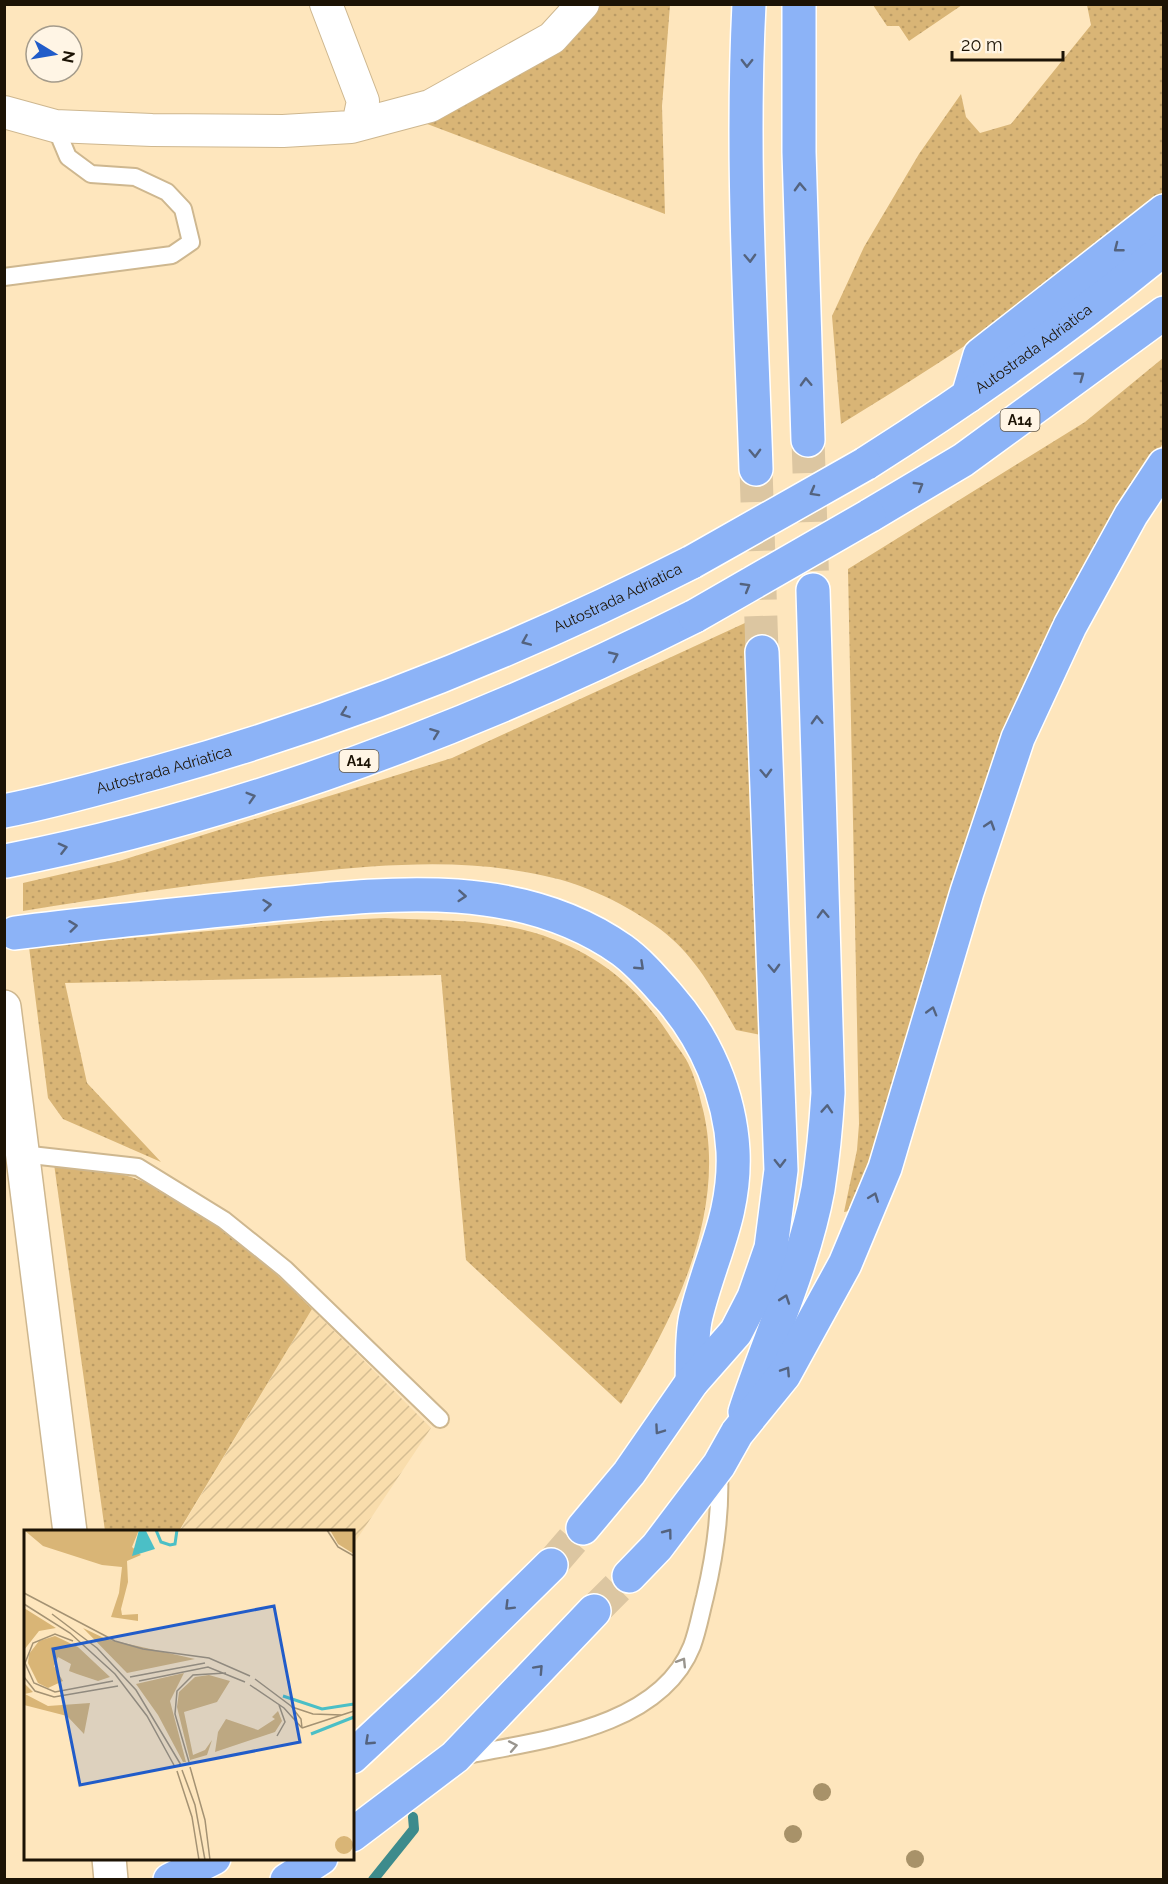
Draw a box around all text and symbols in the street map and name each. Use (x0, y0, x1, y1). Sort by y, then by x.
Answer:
north arrow (24, 24, 84, 84)
scale bar (952, 24, 1063, 62)
text: 20 m (961, 34, 1003, 55)
text: N (58, 49, 79, 65)
one-way arrow (740, 58, 753, 67)
one-way arrow (794, 182, 806, 191)
one-way arrow (1114, 241, 1125, 252)
one-way arrow (744, 253, 756, 262)
street label: Autostrada Adriatica (972, 301, 1095, 397)
one-way arrow (1074, 373, 1085, 384)
one-way arrow (800, 377, 813, 386)
road number: A14 (1000, 409, 1040, 431)
one-way arrow (749, 448, 762, 457)
one-way arrow (913, 482, 923, 494)
one-way arrow (810, 485, 820, 496)
street label: Autostrada Adriatica (551, 560, 685, 636)
one-way arrow (740, 582, 750, 594)
one-way arrow (521, 634, 532, 646)
one-way arrow (608, 651, 619, 663)
one-way arrow (340, 706, 351, 719)
one-way arrow (810, 715, 823, 724)
one-way arrow (429, 727, 440, 740)
street label: Autostrada Adriatica (94, 742, 234, 798)
road number: A14 (340, 750, 378, 772)
one-way arrow (760, 769, 773, 778)
one-way arrow (245, 792, 256, 804)
one-way arrow (982, 820, 995, 831)
one-way arrow (58, 843, 68, 856)
one-way arrow (457, 890, 466, 903)
one-way arrow (263, 899, 272, 912)
one-way arrow (816, 910, 829, 919)
one-way arrow (69, 920, 78, 932)
one-way arrow (633, 959, 643, 970)
one-way arrow (768, 964, 781, 973)
one-way arrow (925, 1006, 938, 1016)
one-way arrow (820, 1105, 833, 1114)
one-way arrow (774, 1158, 787, 1167)
one-way arrow (867, 1192, 879, 1203)
one-way arrow (778, 1294, 791, 1305)
one-way arrow (779, 1367, 791, 1377)
one-way arrow (655, 1423, 666, 1434)
one-way arrow (661, 1529, 672, 1540)
inset map (24, 1530, 354, 1860)
one-way arrow (506, 1598, 517, 1609)
one-way arrow (675, 1658, 687, 1668)
one-way arrow (532, 1665, 543, 1676)
one-way arrow (365, 1734, 376, 1745)
one-way arrow (508, 1740, 518, 1753)

